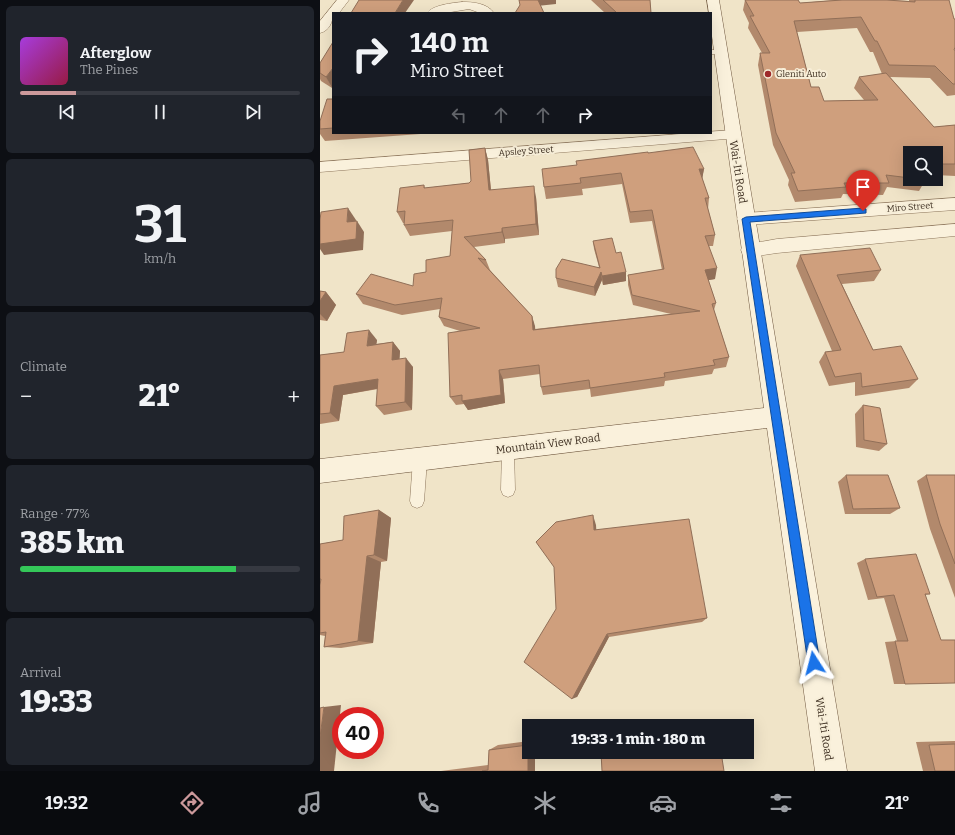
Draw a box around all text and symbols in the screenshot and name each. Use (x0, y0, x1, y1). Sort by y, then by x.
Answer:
text: 140 m (410, 26, 489, 59)
icon: right (344, 28, 396, 80)
text: Afterglow (80, 44, 151, 62)
text: Miro Street (410, 60, 504, 82)
text: The Pines (80, 62, 138, 77)
marker: Gleniti Auto (763, 69, 773, 79)
place label: Gleniti Auto (776, 69, 826, 79)
icon: previous (56, 101, 78, 123)
icon: pause (149, 101, 171, 123)
icon: next (242, 101, 264, 123)
icon: left (448, 104, 470, 126)
icon: ahead (490, 104, 512, 126)
icon: ahead (532, 104, 554, 126)
icon: right (574, 104, 596, 126)
street label: Wai-Iti Road (727, 139, 749, 205)
street label: Apsley Street (498, 144, 555, 158)
map controls (903, 146, 943, 186)
button: search (903, 146, 943, 186)
pin (846, 170, 880, 211)
icon: arrive (852, 176, 874, 198)
text: 31 (134, 193, 186, 256)
street label: Miro Street (886, 200, 935, 214)
text: km/h (144, 251, 176, 266)
text: Climate (20, 359, 67, 374)
text: 21° (139, 378, 181, 414)
text: − (20, 383, 32, 410)
text: + (287, 383, 300, 410)
street label: Mountain View Road (495, 431, 601, 457)
text: Range · 77% (20, 506, 90, 521)
text: 385 km (20, 525, 124, 561)
position arrow (793, 642, 835, 684)
text: Arrival (20, 665, 61, 680)
text: 19:33 (20, 684, 93, 720)
street label: Wai-Iti Road (813, 696, 835, 762)
speed limit sign: 40 (332, 707, 384, 759)
text: 19:33 · 1 min · 180 m (571, 730, 705, 748)
icon: directions (178, 789, 206, 817)
icon: music (296, 789, 324, 817)
icon: phone (414, 789, 442, 817)
icon: climate (531, 789, 559, 817)
icon: car (649, 789, 677, 817)
icon: filters (767, 789, 795, 817)
text: 19:32 (45, 792, 88, 814)
text: 21° (885, 792, 910, 814)

